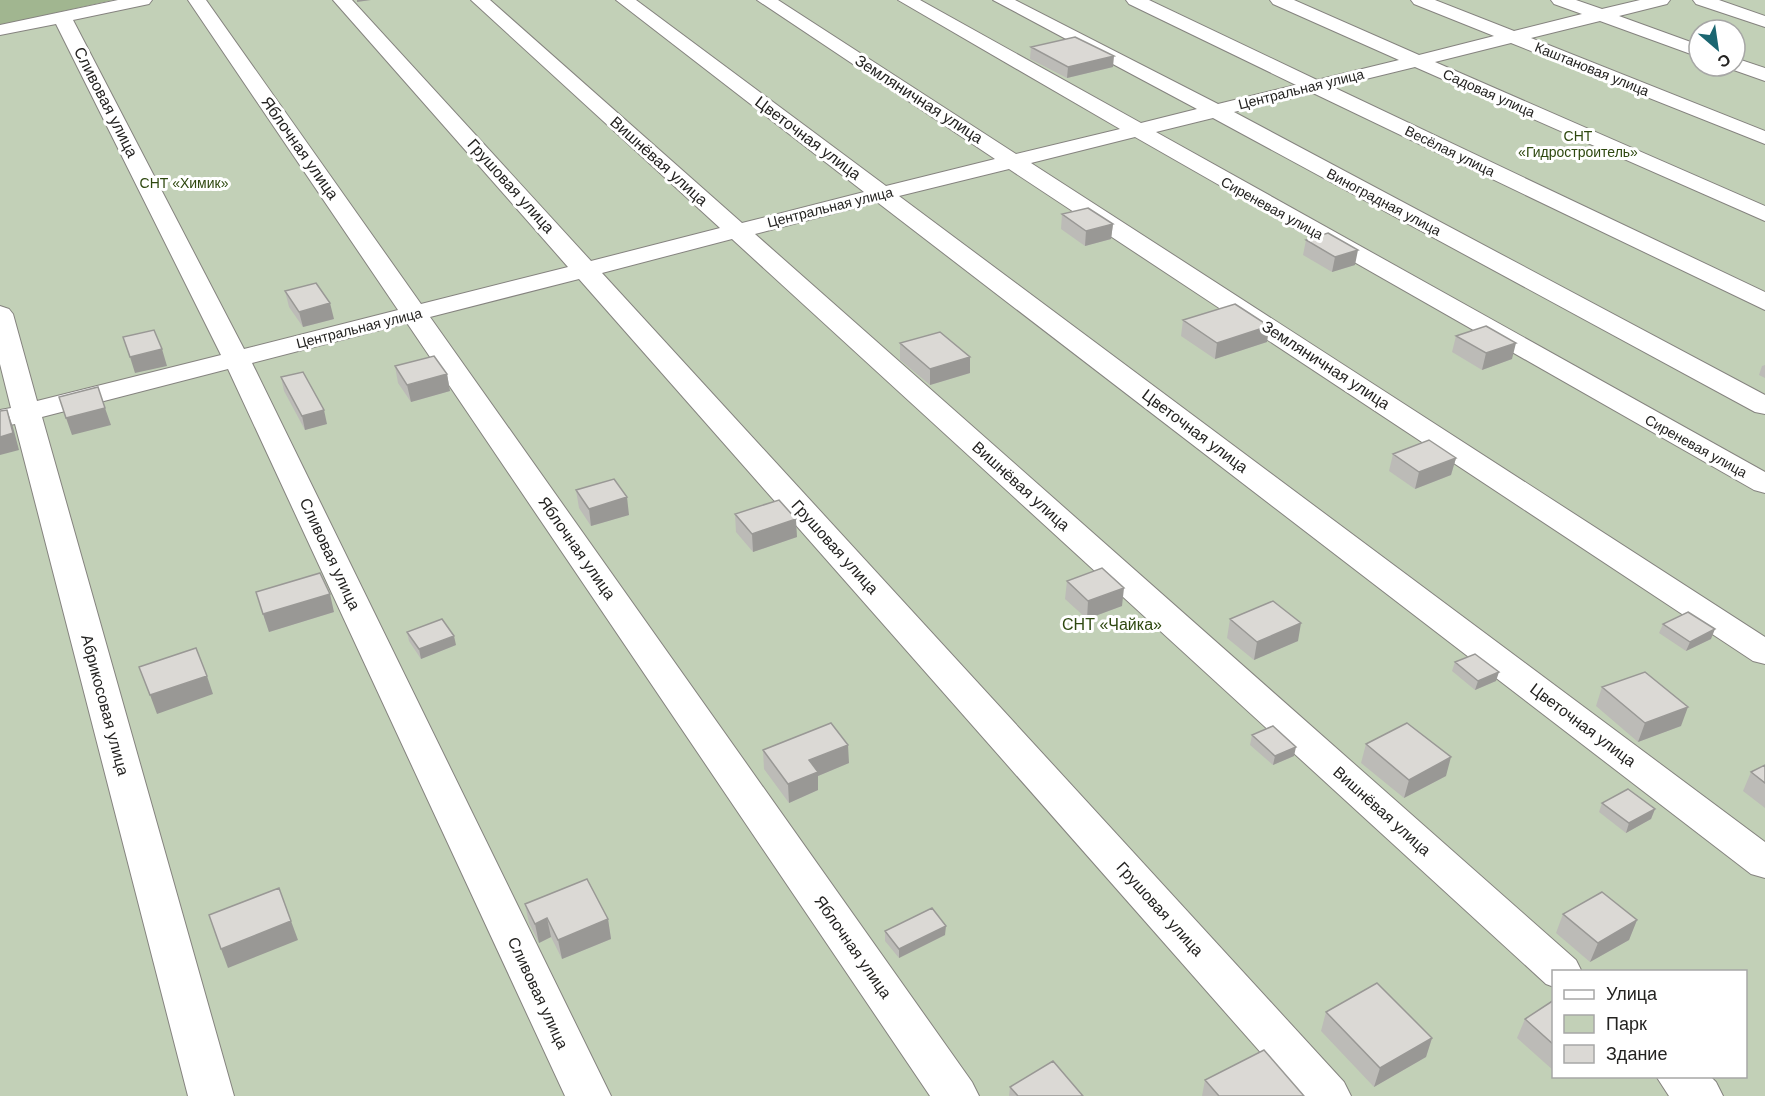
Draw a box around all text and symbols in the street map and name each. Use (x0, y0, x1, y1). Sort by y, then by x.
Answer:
north arrow (1687, 18, 1747, 78)
street label: Каштановая улица (1533, 39, 1652, 99)
street label: Сливовая улица (71, 44, 141, 160)
text: С (1714, 50, 1733, 71)
street label: Земляничная улица (852, 51, 986, 147)
street label: Центральная улица (1237, 66, 1366, 112)
street label: Садовая улица (1441, 66, 1538, 121)
street label: Яблочная улица (258, 93, 342, 203)
street label: Цветочная улица (752, 93, 864, 183)
street label: Вишнёвая улица (607, 113, 711, 209)
street label: Весёлая улица (1403, 122, 1498, 180)
park label: СНТ «Гидростроитель» (1518, 128, 1638, 160)
street label: Грушовая улица (464, 136, 558, 237)
street label: Виноградная улица (1324, 165, 1444, 239)
street label: Сиреневая улица (1218, 173, 1326, 243)
park label: СНТ «Химик» (140, 175, 229, 191)
street label: Центральная улица (766, 184, 895, 230)
street label: Центральная улица (295, 305, 424, 351)
street label: Земляничная улица (1259, 317, 1393, 413)
street label: Цветочная улица (1139, 386, 1251, 476)
street label: Сиреневая улица (1642, 411, 1750, 481)
street label: Вишнёвая улица (969, 438, 1073, 534)
street label: Яблочная улица (535, 493, 619, 603)
street label: Сливовая улица (297, 495, 363, 613)
street label: Грушовая улица (788, 497, 882, 598)
park label: СНТ «Чайка» (1062, 616, 1162, 633)
street label: Абрикосовая улица (78, 633, 132, 777)
street label: Цветочная улица (1527, 680, 1639, 770)
street label: Вишнёвая улица (1330, 763, 1434, 859)
street label: Грушовая улица (1113, 859, 1207, 960)
street label: Яблочная улица (811, 892, 895, 1002)
street label: Сливовая улица (505, 934, 571, 1052)
legend (1552, 970, 1747, 1078)
text: Улица (1606, 984, 1658, 1004)
text: Парк (1606, 1014, 1647, 1034)
text: Здание (1606, 1044, 1667, 1064)

